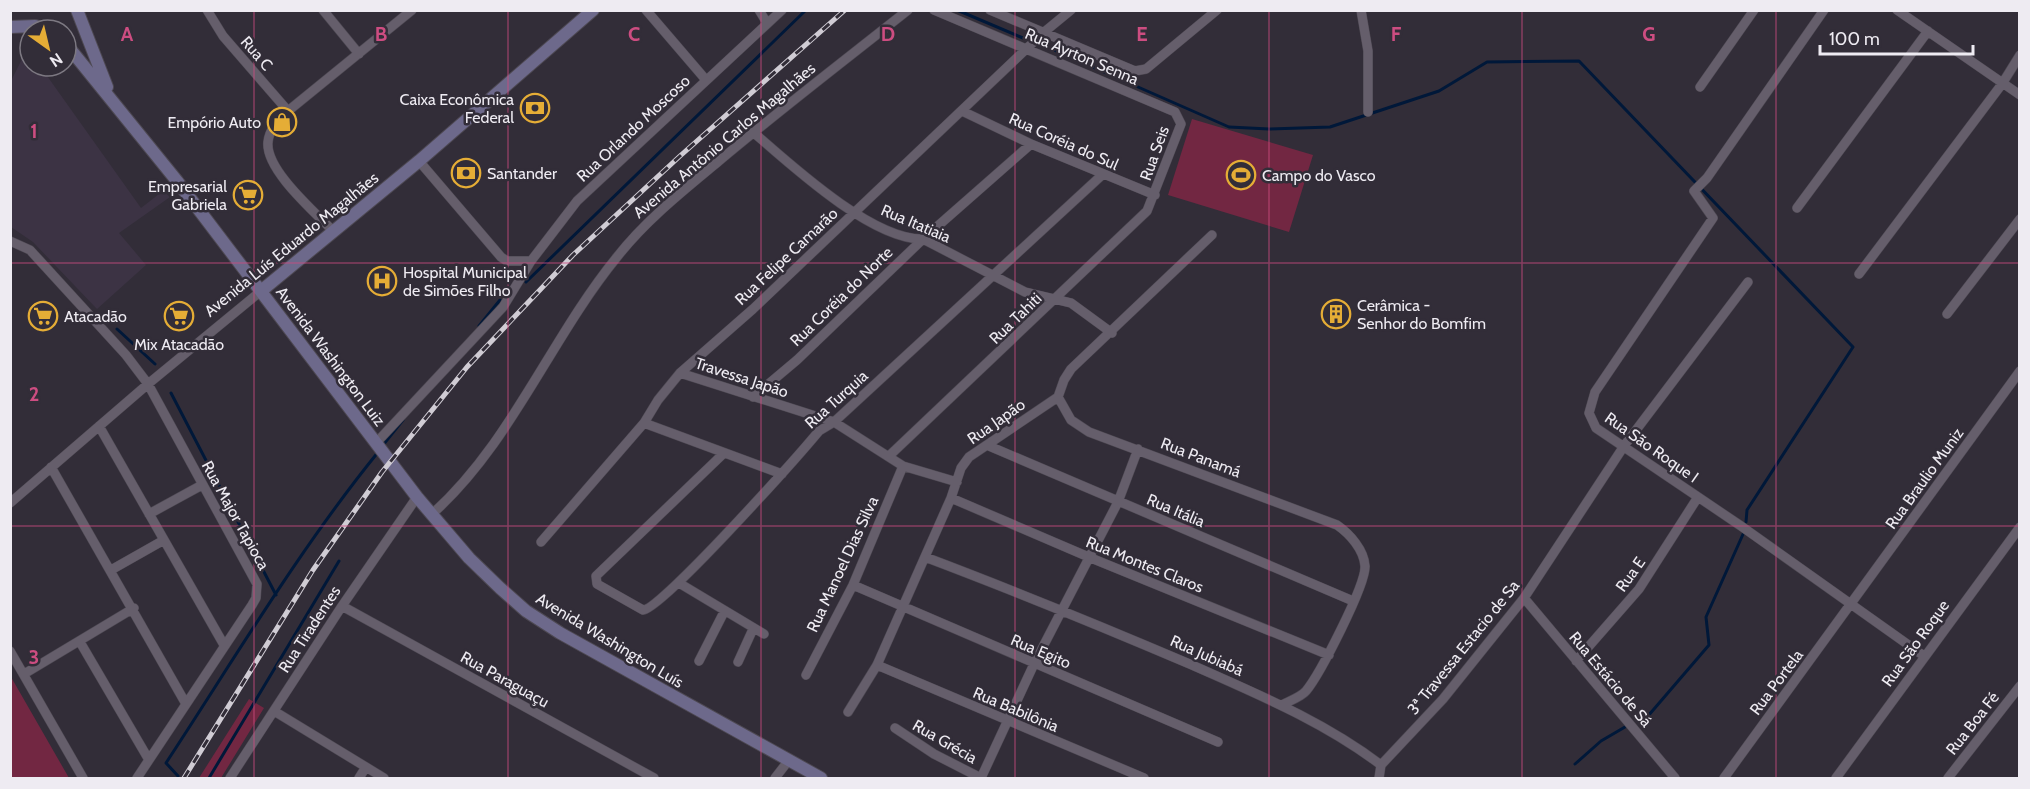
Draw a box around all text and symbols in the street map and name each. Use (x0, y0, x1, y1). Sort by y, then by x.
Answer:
north arrow (18, 18, 78, 78)
scale bar (1820, 18, 1973, 56)
text: A (121, 22, 134, 46)
text: B (375, 22, 387, 46)
text: C (628, 22, 640, 46)
text: D (881, 22, 895, 46)
text: E (1136, 22, 1148, 46)
text: F (1391, 22, 1402, 46)
text: G (1642, 22, 1656, 46)
street label: Rua Ayrton Senna (1022, 24, 1142, 89)
text: 100 m (1829, 28, 1880, 50)
street label: Rua C (237, 32, 277, 74)
text: N (46, 49, 66, 71)
street label: Avenida Antônio Carlos Magalhães (629, 58, 819, 222)
street label: Rua Orlando Moscoso (573, 71, 694, 186)
place label: Caixa Econômica Federal (400, 90, 514, 127)
bank icon: Caixa Econômica Federal (519, 92, 551, 124)
shop icon: Empório Auto (266, 106, 298, 138)
street label: Rua Coréia do Sul (1006, 109, 1122, 174)
place label: Empório Auto (168, 113, 261, 132)
text: 1 (30, 119, 38, 143)
street label: Rua Seis (1136, 123, 1173, 183)
bank icon: Santander (450, 157, 482, 189)
sports icon: Campo do Vasco (1225, 159, 1257, 191)
place label: Santander (487, 164, 558, 183)
place label: Campo do Vasco (1262, 166, 1376, 185)
street label: Avenida Luís Eduardo Magalhães (200, 168, 382, 321)
place label: Empresarial Gabriela (148, 177, 227, 214)
supermarket icon: Empresarial Gabriela (232, 179, 264, 211)
street label: Rua Itatiaia (878, 200, 954, 247)
street label: Rua Felipe Camarão (731, 204, 842, 309)
street label: Rua Coréia do Norte (786, 243, 896, 350)
place label: Hospital Municipal de Simões Filho (403, 263, 527, 300)
hospital icon: Hospital Municipal de Simões Filho (366, 265, 398, 297)
street label: Avenida Washington Luiz (272, 283, 389, 430)
street label: Rua Tahiti (985, 289, 1045, 348)
place label: Cerâmica - Senhor do Bomfim (1357, 296, 1486, 333)
building icon: Cerâmica - Senhor do Bomfim (1320, 298, 1352, 330)
supermarket icon: Atacadão (27, 300, 59, 332)
supermarket icon: Mix Atacadão (163, 300, 195, 332)
place label: Atacadão (64, 307, 127, 326)
place label: Mix Atacadão (134, 335, 224, 354)
street label: Travessa Japão (693, 353, 791, 402)
street label: Rua Turquia (801, 366, 872, 432)
text: 2 (29, 382, 39, 406)
street label: Rua Japão (964, 395, 1029, 448)
street label: Rua São Roque I (1601, 408, 1702, 487)
street label: Rua Braulio Muniz (1881, 424, 1968, 533)
street label: Rua Panamá (1158, 434, 1244, 482)
street label: Rua Major Tapioca (198, 457, 274, 573)
street label: Rua Itália (1144, 490, 1208, 531)
street label: Rua Manoel Dias Silva (803, 493, 882, 635)
street label: Rua Montes Claros (1083, 532, 1207, 597)
street label: Rua E (1612, 553, 1649, 595)
street label: 3ª Travessa Estacio de Sa (1403, 576, 1524, 718)
street label: Rua Tiradentes (274, 582, 345, 676)
street label: Avenida Washington Luís (533, 589, 687, 692)
street label: Rua São Roque (1878, 596, 1953, 690)
street label: Rua Estácio de Sá (1565, 628, 1656, 731)
street label: Rua Egito (1008, 630, 1074, 673)
street label: Rua Jubiabá (1167, 631, 1247, 680)
text: 3 (29, 645, 39, 669)
street label: Rua Portela (1746, 646, 1807, 719)
street label: Rua Paraguaçu (457, 647, 552, 712)
street label: Rua Babilônia (970, 683, 1062, 736)
street label: Rua Boa Fé (1942, 688, 2003, 759)
street label: Rua Grécia (909, 715, 981, 768)

